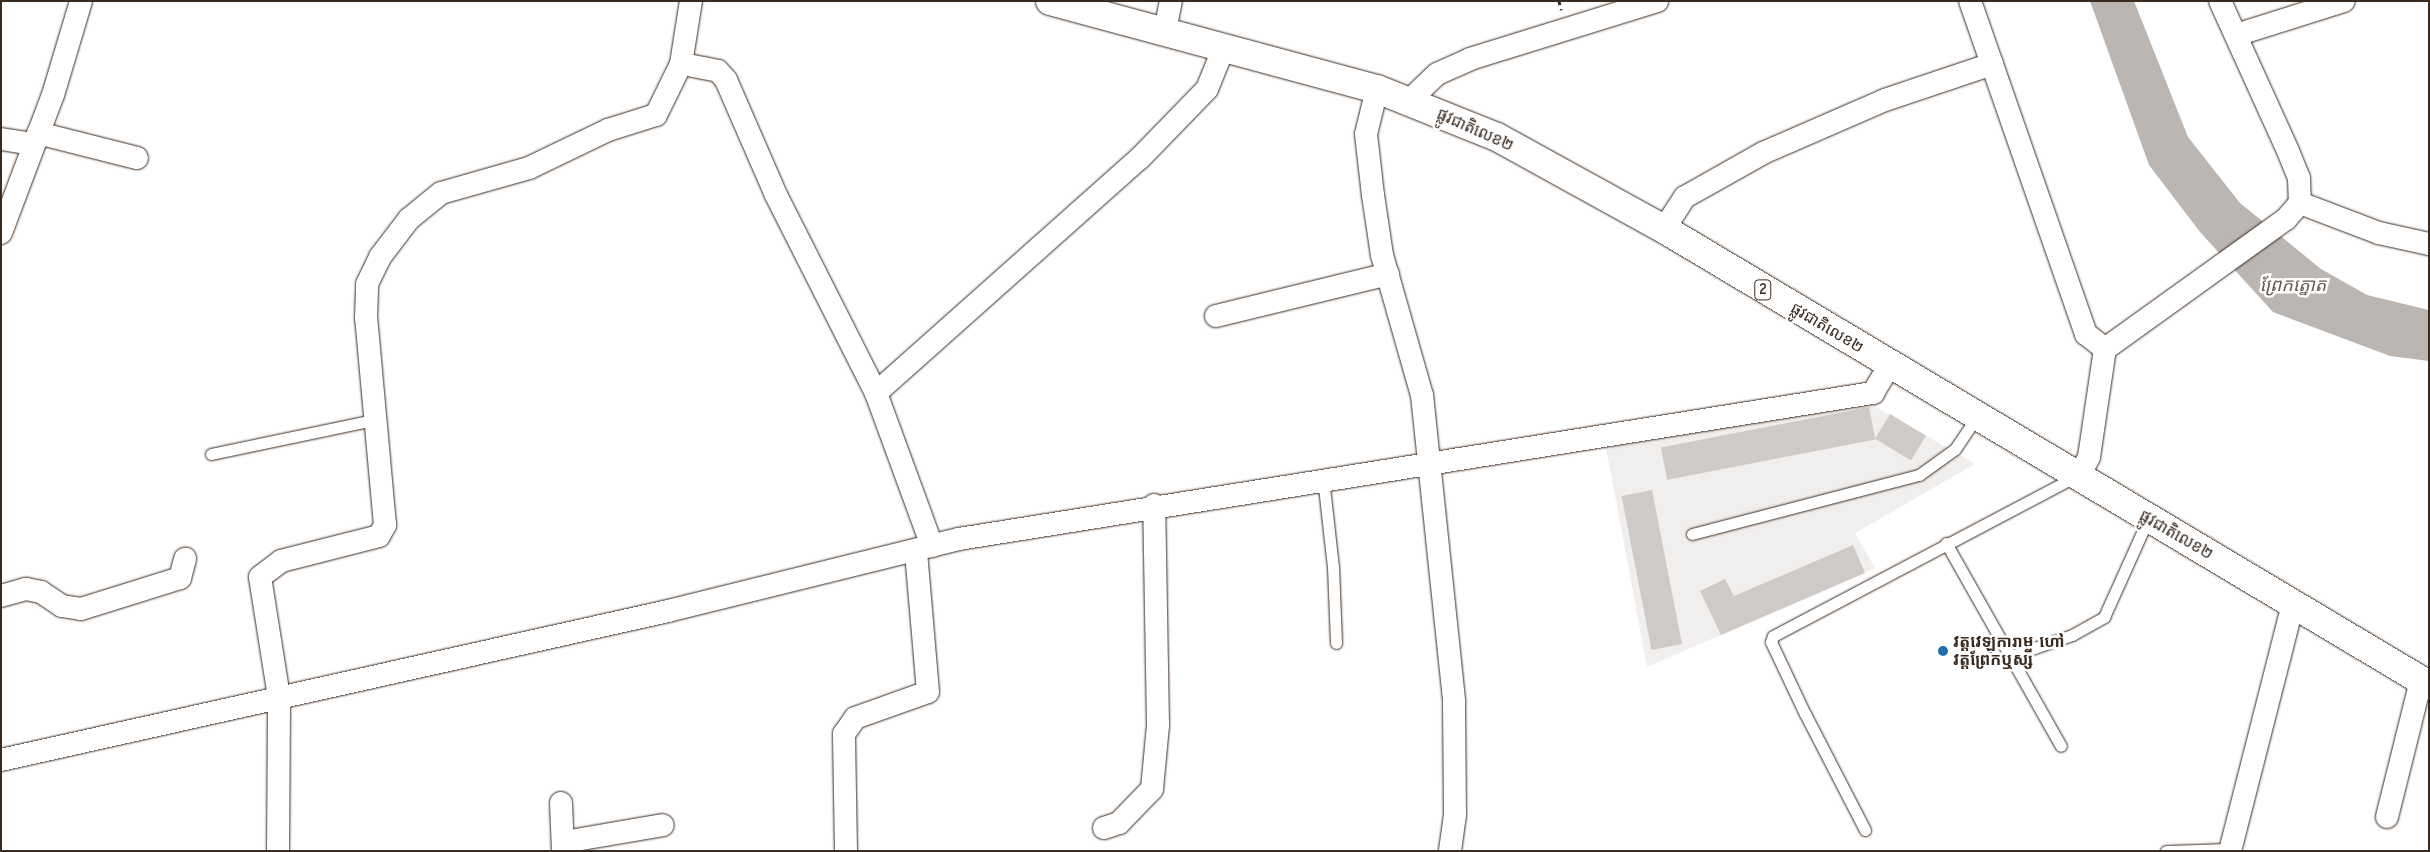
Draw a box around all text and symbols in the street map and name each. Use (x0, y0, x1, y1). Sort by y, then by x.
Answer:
street label: ផ្លូវជាតិលេខ២ (1434, 105, 1516, 155)
water label: ព្រែកត្នោត (2260, 275, 2326, 297)
road number: 2 (1754, 278, 1772, 302)
street label: ផ្លូវជាតិលេខ២ (1787, 299, 1867, 357)
street label: ផ្លូវជាតិលេខ២ (2136, 506, 2216, 564)
place label: វត្តវេឡុការាម ហៅ វត្តព្រែកឬស្សី (1953, 632, 2065, 670)
marker: វត្តវេឡុការាម ហៅ វត្តព្រែកឬស្សី (1937, 645, 1949, 657)

